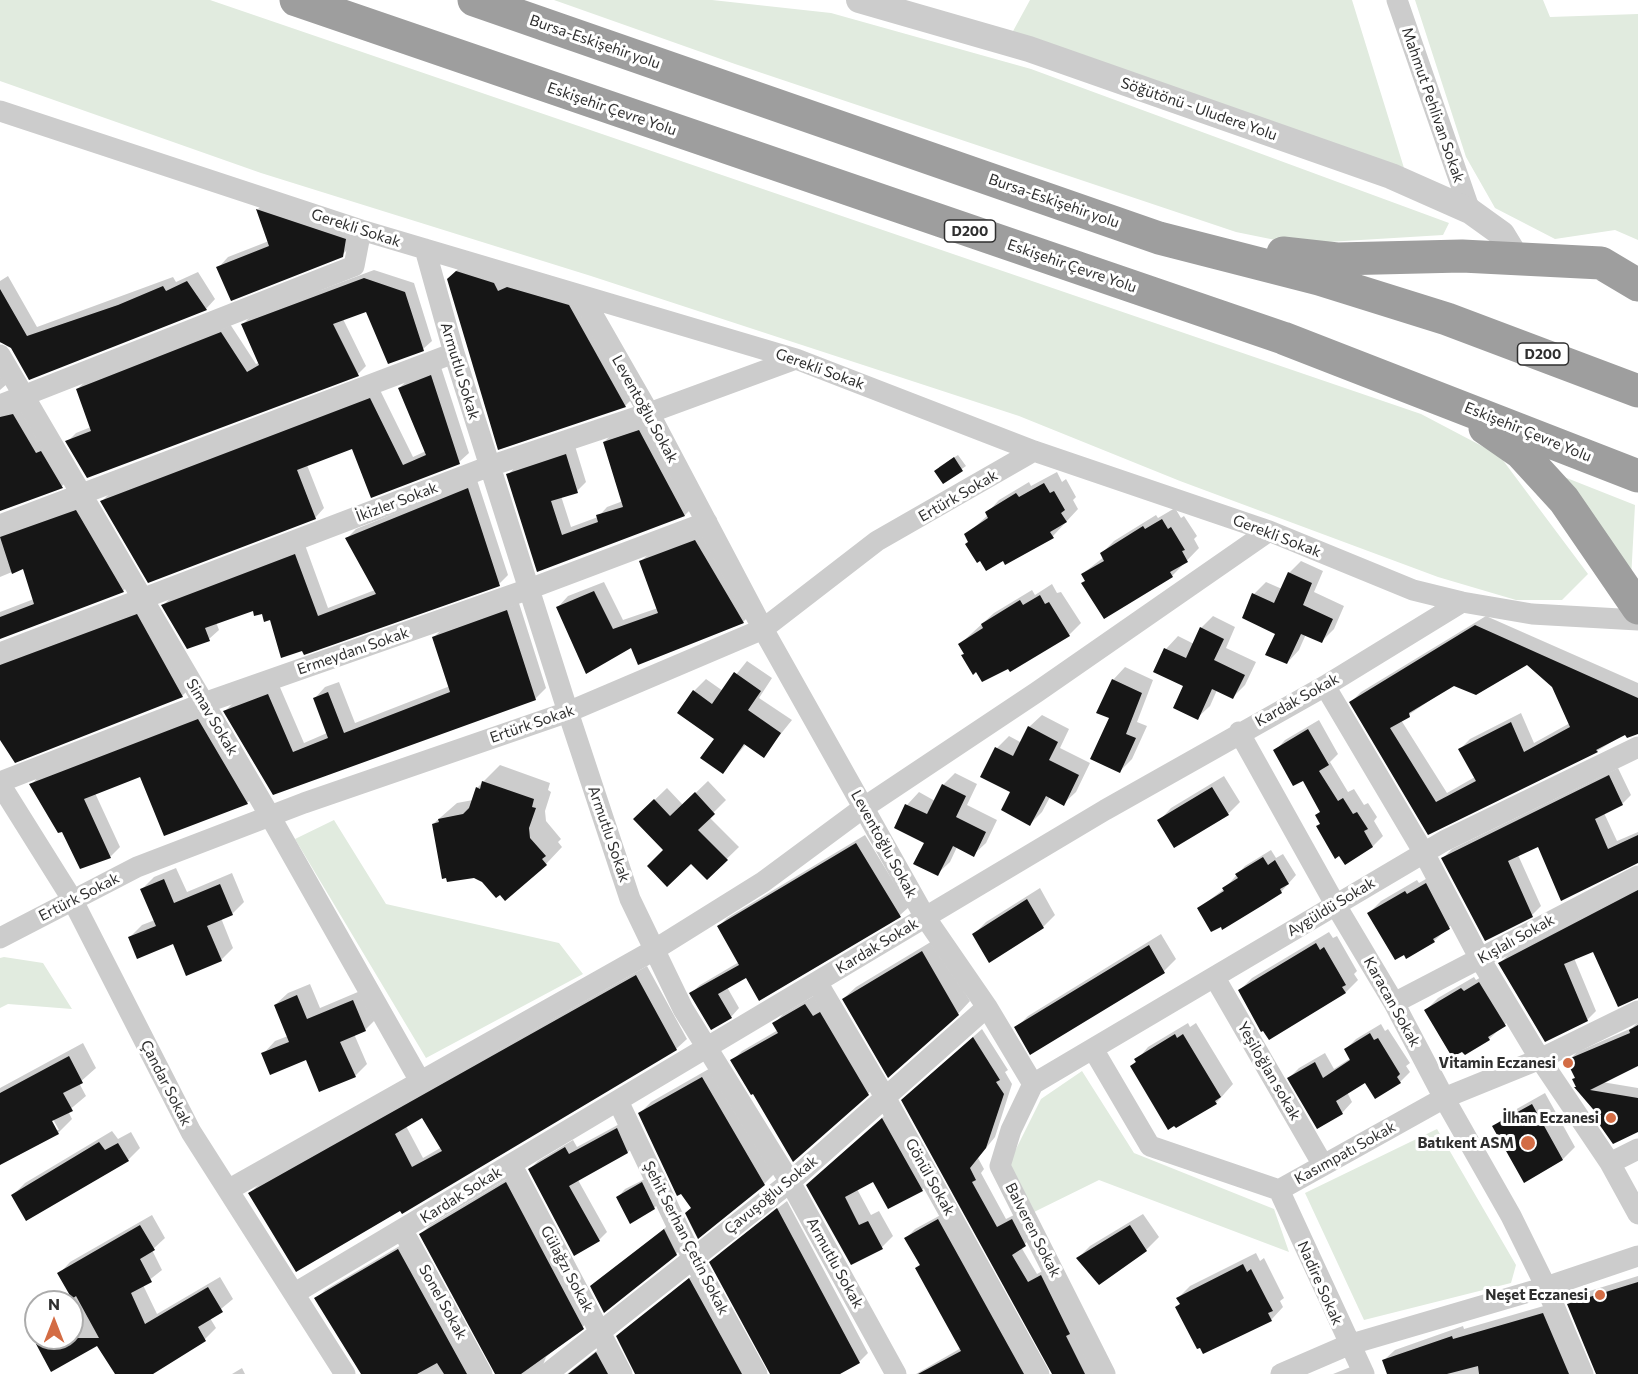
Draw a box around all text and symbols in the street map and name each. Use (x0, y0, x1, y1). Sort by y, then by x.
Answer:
street label: Bursa-Eskişehir yolu (527, 11, 663, 73)
street label: Mahmut Pehlivan Sokak (1398, 25, 1468, 185)
street label: Söğütönü - Uludere Yolu (1118, 74, 1280, 144)
street label: Eskişehir Çevre Yolu (545, 78, 679, 140)
street label: Bursa-Eskişehir yolu (986, 170, 1122, 232)
street label: Gerekli Sokak (309, 205, 403, 251)
road number: D200 (944, 220, 996, 242)
street label: Eskişehir Çevre Yolu (1005, 235, 1139, 297)
street label: Armutlu Sokak (437, 320, 483, 422)
road number: D200 (1518, 343, 1568, 365)
street label: Gerekli Sokak (773, 345, 867, 393)
street label: Leventoğlu Sokak (608, 352, 682, 466)
street label: Eskişehir Çevre Yolu (1462, 398, 1594, 466)
street label: Ertürk Sokak (915, 466, 1001, 526)
street label: İkizler Sokak (354, 478, 440, 526)
street label: Gerekli Sokak (1230, 511, 1324, 561)
street label: Ermeydanı Sokak (295, 623, 411, 679)
street label: Kardak Sokak (1252, 670, 1342, 730)
street label: Simav Sokak (182, 676, 242, 758)
street label: Ertürk Sokak (487, 701, 577, 747)
street label: Armutlu Sokak (584, 783, 634, 885)
street label: Leventoğlu Sokak (847, 787, 921, 901)
street label: Ertürk Sokak (36, 869, 122, 925)
street label: Aygüldü Sokak (1284, 874, 1378, 940)
street label: Kışlalı Sokak (1475, 911, 1557, 967)
street label: Kardak Sokak (832, 914, 922, 978)
street label: Karacan Sokak (1360, 954, 1424, 1050)
street label: Yeşiloğlan sokak (1233, 1018, 1305, 1124)
street label: Çandar Sokak (137, 1037, 195, 1129)
place label: Vitamin Eczanesi (1439, 1054, 1556, 1072)
marker: Vitamin Eczanesi (1561, 1056, 1575, 1070)
place label: İlhan Eczanesi (1502, 1109, 1599, 1127)
marker: İlhan Eczanesi (1604, 1111, 1618, 1125)
street label: Kasımpatı Sokak (1291, 1118, 1399, 1188)
place label: Batıkent ASM (1417, 1134, 1514, 1152)
marker: Batıkent ASM (1519, 1134, 1537, 1152)
street label: Gönül Sokak (901, 1135, 959, 1219)
street label: Çavuşoğlu Sokak (721, 1152, 821, 1238)
street label: Şehit Serhan Çetin Sokak (639, 1158, 733, 1318)
street label: Kardak Sokak (417, 1163, 505, 1227)
street label: Balveren Sokak (1001, 1180, 1065, 1280)
street label: Armutlu Sokak (803, 1215, 867, 1311)
street label: Gülağzı Sokak (537, 1223, 597, 1315)
street label: Nadire Sokak (1293, 1238, 1347, 1328)
street label: Sonel Sokak (415, 1261, 471, 1343)
place label: Neşet Eczanesi (1485, 1286, 1588, 1304)
marker: Neşet Eczanesi (1593, 1288, 1607, 1302)
north arrow (24, 1290, 84, 1350)
text: N (48, 1294, 60, 1313)

